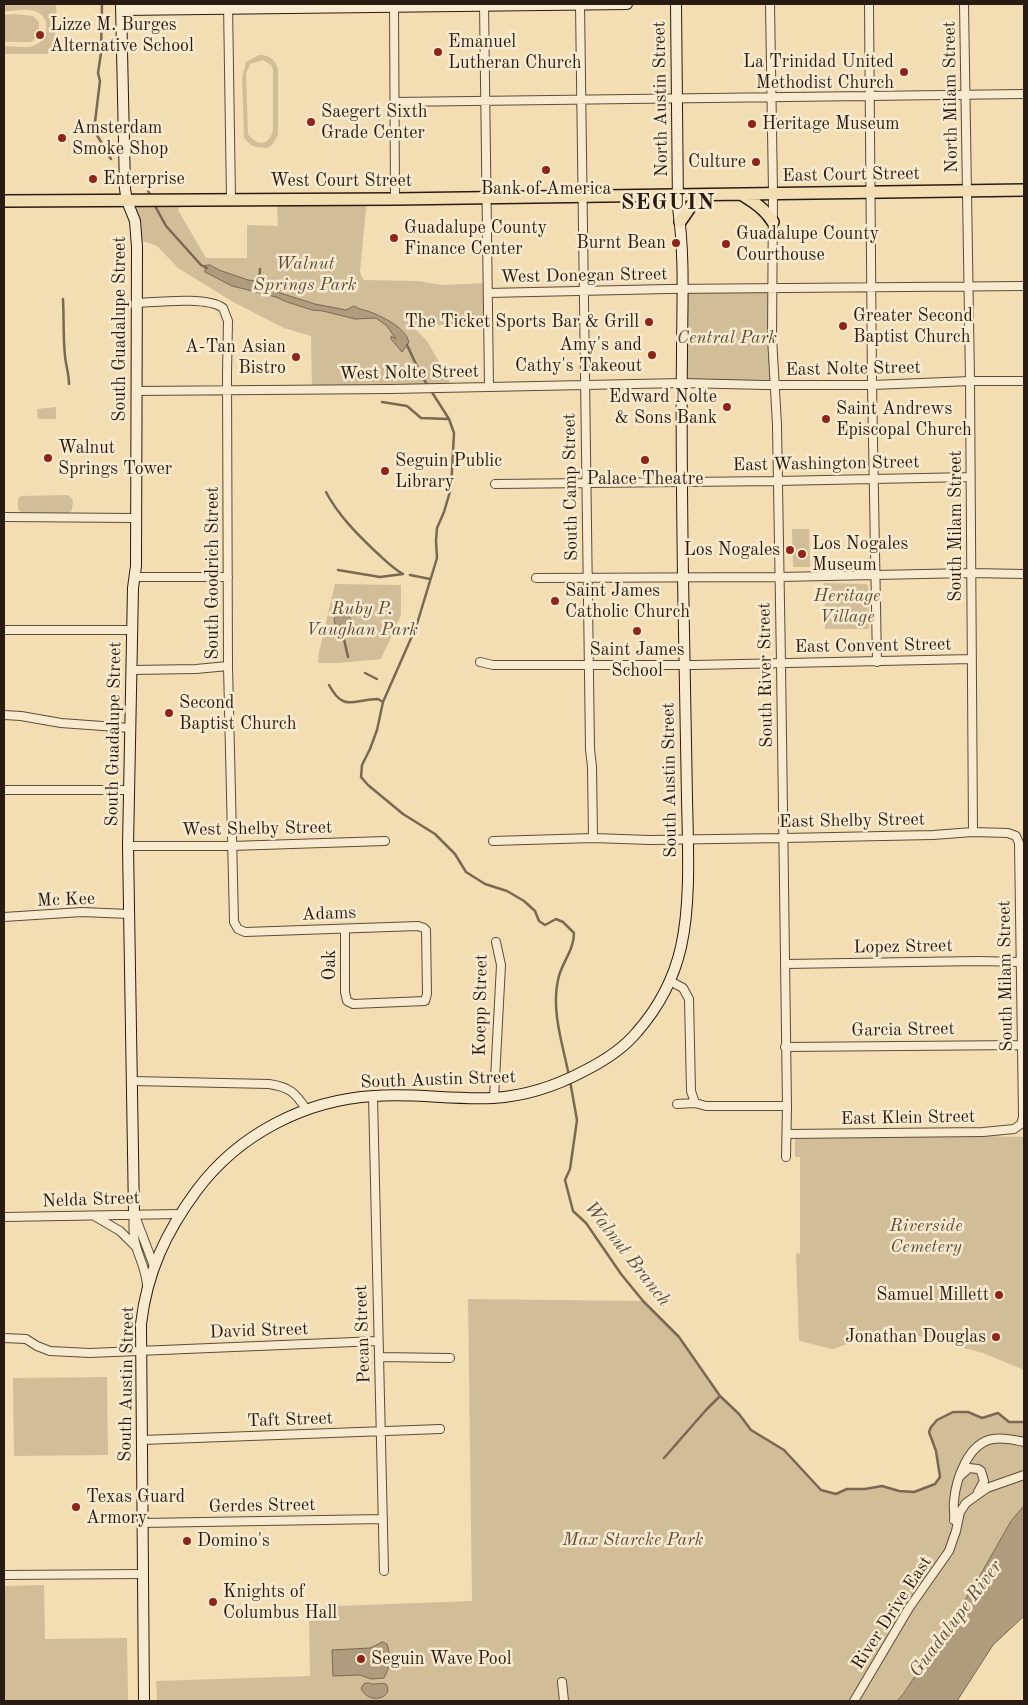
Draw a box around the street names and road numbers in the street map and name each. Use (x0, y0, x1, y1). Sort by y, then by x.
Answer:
street label: North Austin Street (649, 21, 673, 177)
street label: North Milam Street (939, 21, 963, 173)
street label: East Court Street (782, 163, 920, 187)
street label: West Court Street (270, 170, 412, 192)
street label: South Guadalupe Street (109, 236, 131, 422)
street label: West Donegan Street (500, 264, 668, 288)
street label: East Nolte Street (785, 357, 921, 381)
street label: West Nolte Street (339, 361, 479, 385)
street label: South Camp Street (559, 413, 583, 561)
street label: South Milam Street (945, 450, 967, 602)
street label: East Washington Street (732, 452, 920, 476)
street label: South Goodrich Street (202, 486, 224, 660)
street label: South River Street (754, 602, 778, 748)
street label: East Convent Street (794, 634, 952, 658)
street label: South Guadalupe Street (102, 641, 126, 827)
street label: South Austin Street (658, 702, 682, 858)
street label: East Shelby Street (779, 809, 925, 833)
street label: West Shelby Street (182, 817, 332, 841)
street label: Mc Kee (37, 888, 95, 912)
street label: South Milam Street (994, 900, 1018, 1052)
street label: Adams (302, 902, 356, 926)
street label: Lopez Street (853, 935, 953, 959)
street label: Oak (319, 950, 341, 980)
street label: Koepp Street (469, 954, 493, 1056)
street label: Garcia Street (851, 1018, 955, 1042)
street label: South Austin Street (360, 1066, 516, 1094)
street label: East Klein Street (841, 1106, 975, 1130)
street label: Nelda Street (42, 1187, 140, 1213)
street label: Pecan Street (350, 1284, 376, 1384)
street label: South Austin Street (115, 1306, 139, 1462)
street label: David Street (209, 1318, 309, 1344)
street label: Taft Street (247, 1408, 333, 1432)
street label: Gerdes Street (208, 1494, 316, 1518)
street label: River Drive East (847, 1552, 937, 1674)

